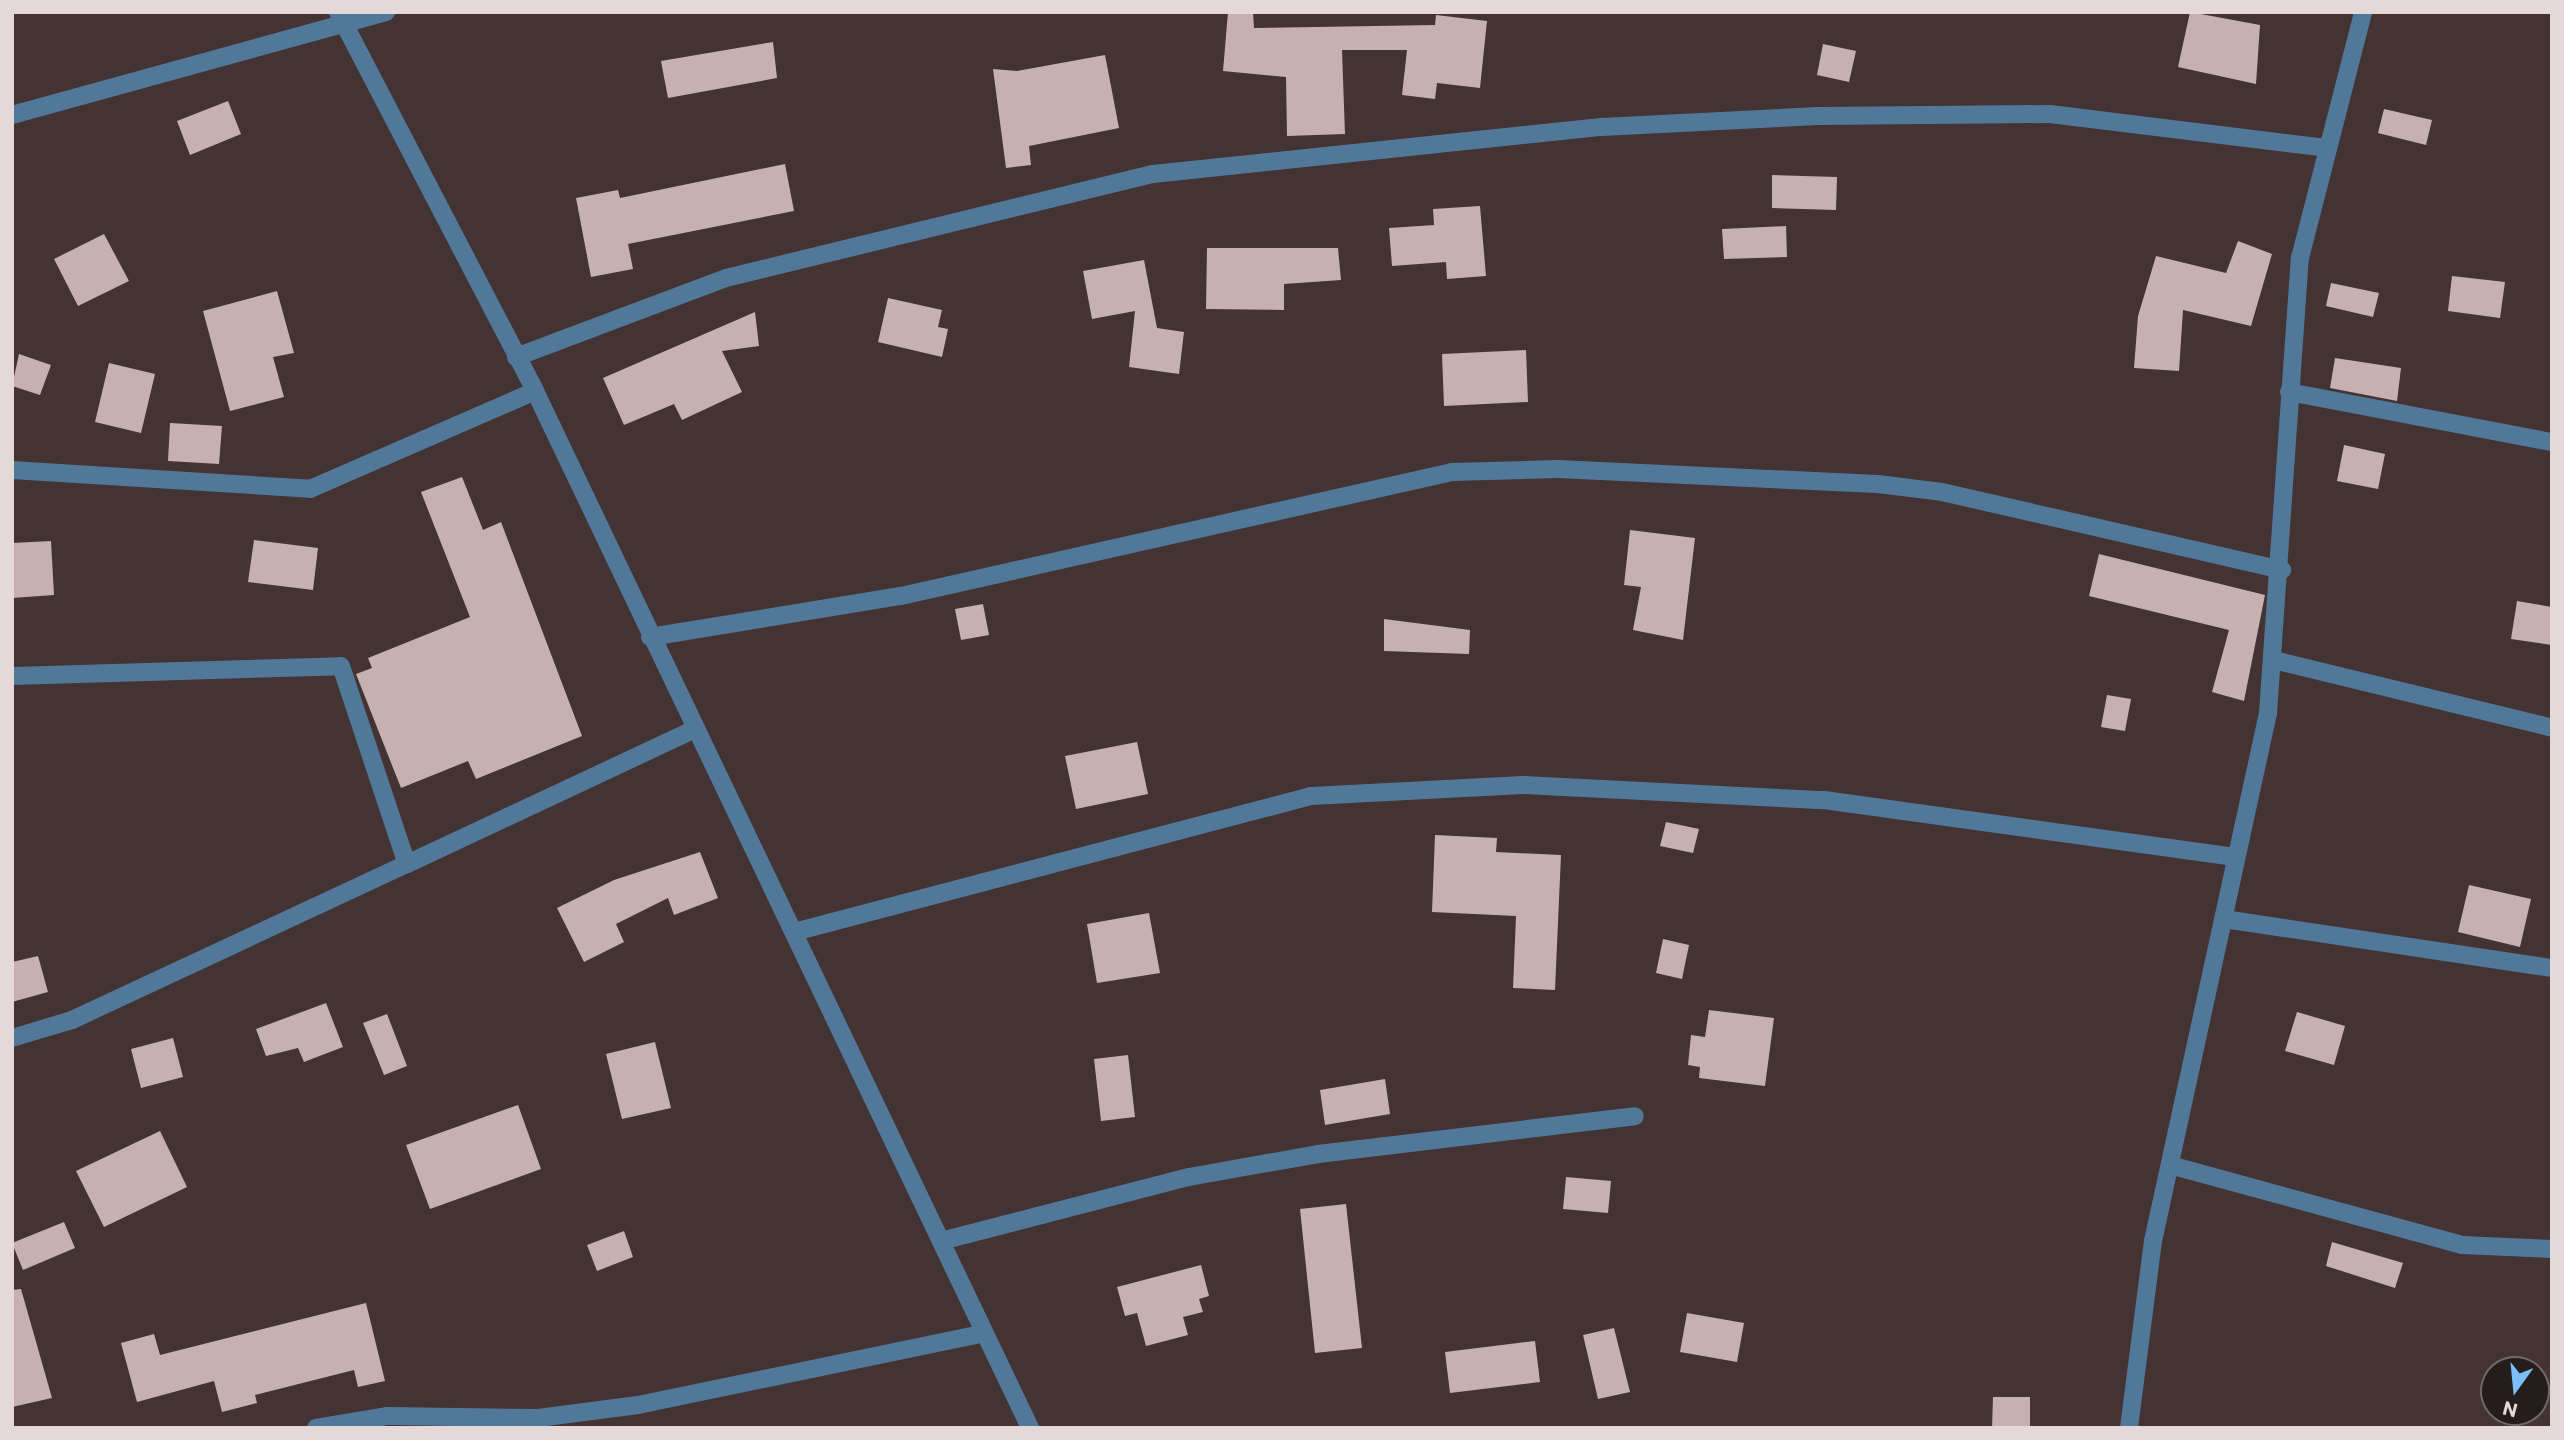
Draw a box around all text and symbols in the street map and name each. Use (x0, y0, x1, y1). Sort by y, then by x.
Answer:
north arrow (2480, 1356, 2550, 1426)
text: N (2500, 1397, 2520, 1423)

